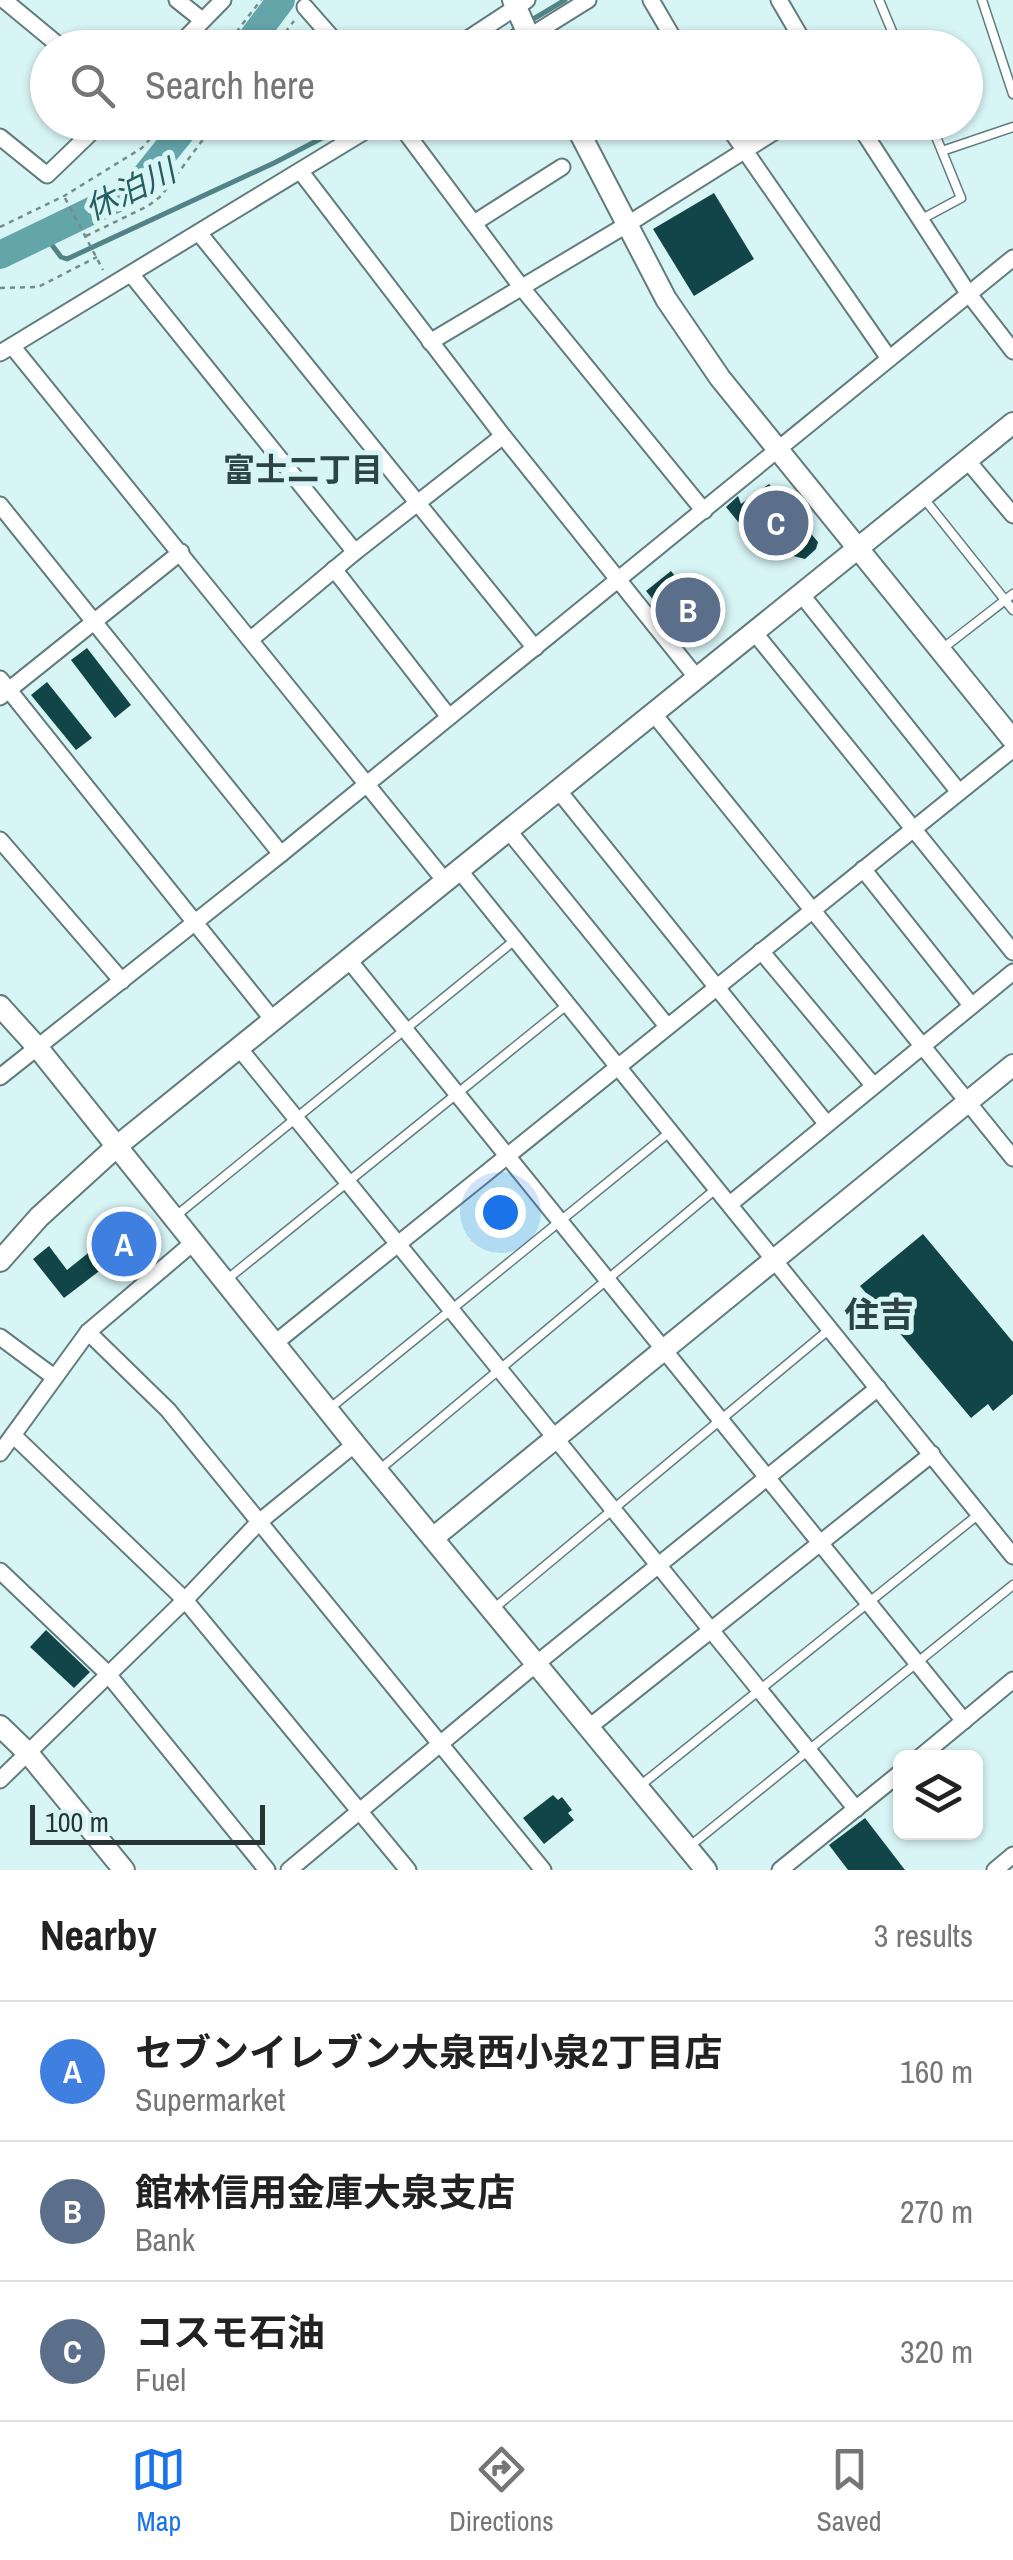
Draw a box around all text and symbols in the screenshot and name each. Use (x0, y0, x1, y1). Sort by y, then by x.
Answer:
search box (30, 30, 983, 140)
icon: search (65, 58, 120, 113)
text: Search here (145, 60, 315, 111)
water label: 休泊川 (77, 148, 185, 230)
district label: 富士二丁目 (223, 448, 383, 491)
pin: C (744, 486, 808, 560)
pin: B (656, 572, 720, 648)
your location (475, 1187, 526, 1238)
pin: A (92, 1206, 156, 1282)
district label: 住吉 (844, 1291, 914, 1338)
map controls (893, 1750, 983, 1840)
button: layers (893, 1750, 983, 1840)
scale bar (30, 1800, 265, 1844)
text: 100 m (45, 1803, 109, 1841)
text: Nearby (40, 1907, 157, 1963)
text: 3 results (874, 1914, 973, 1957)
text: セブンイレブン大泉西小泉2丁目店 (135, 2027, 722, 2078)
text: A (63, 2050, 82, 2093)
text: 160 m (900, 2050, 973, 2093)
text: Supermarket (135, 2078, 285, 2121)
text: 館林信用金庫大泉支店 (135, 2167, 515, 2218)
text: B (63, 2190, 82, 2233)
text: 270 m (900, 2190, 973, 2233)
text: Bank (135, 2218, 195, 2261)
text: コスモ石油 (135, 2307, 325, 2358)
text: C (63, 2330, 82, 2373)
text: 320 m (900, 2330, 973, 2373)
text: Fuel (135, 2358, 186, 2401)
tab: Map (131, 2442, 186, 2540)
tab: Directions (449, 2442, 554, 2540)
tab: Saved (817, 2442, 882, 2540)

